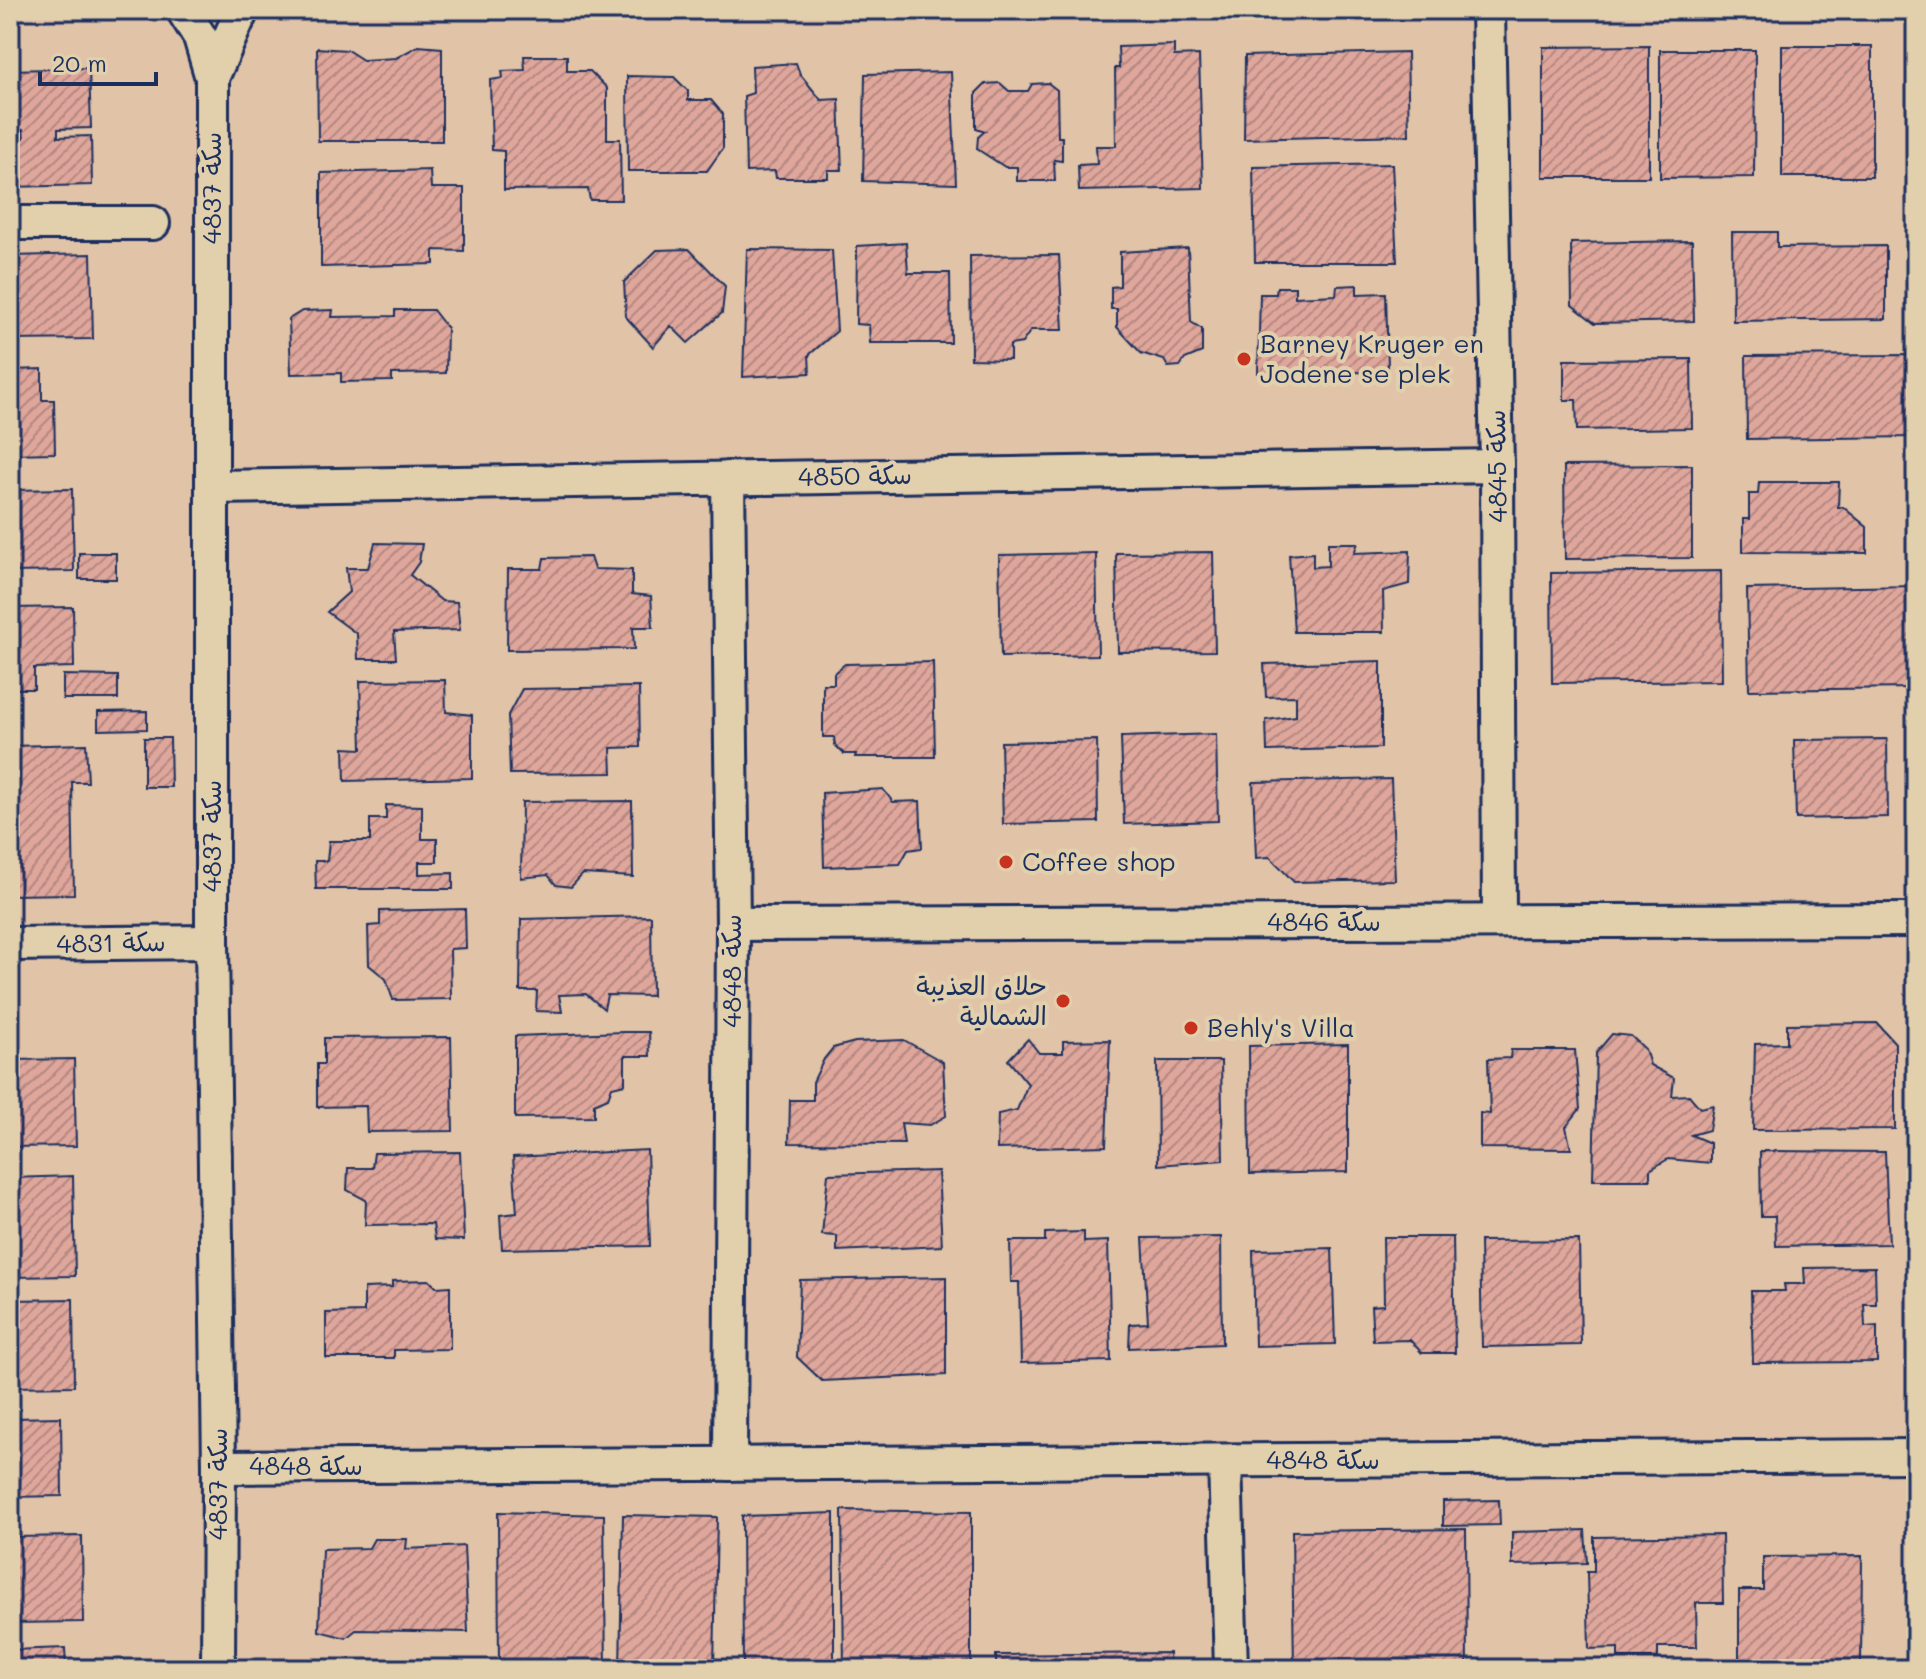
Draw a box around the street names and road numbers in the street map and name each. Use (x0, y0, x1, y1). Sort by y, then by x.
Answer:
street label: سكة 4837 (194, 132, 228, 244)
street label: سكة 4845 (1478, 409, 1514, 523)
street label: سكة 4850 (798, 457, 912, 493)
street label: سكة 4837 (194, 780, 228, 892)
street label: سكة 4846 (1267, 904, 1381, 938)
street label: سكة 4848 (714, 914, 748, 1028)
street label: سكة 4831 (56, 924, 166, 960)
street label: سكة 4837 (200, 1428, 234, 1540)
street label: سكة 4848 (1266, 1442, 1380, 1476)
street label: سكة 4848 (249, 1448, 363, 1482)

